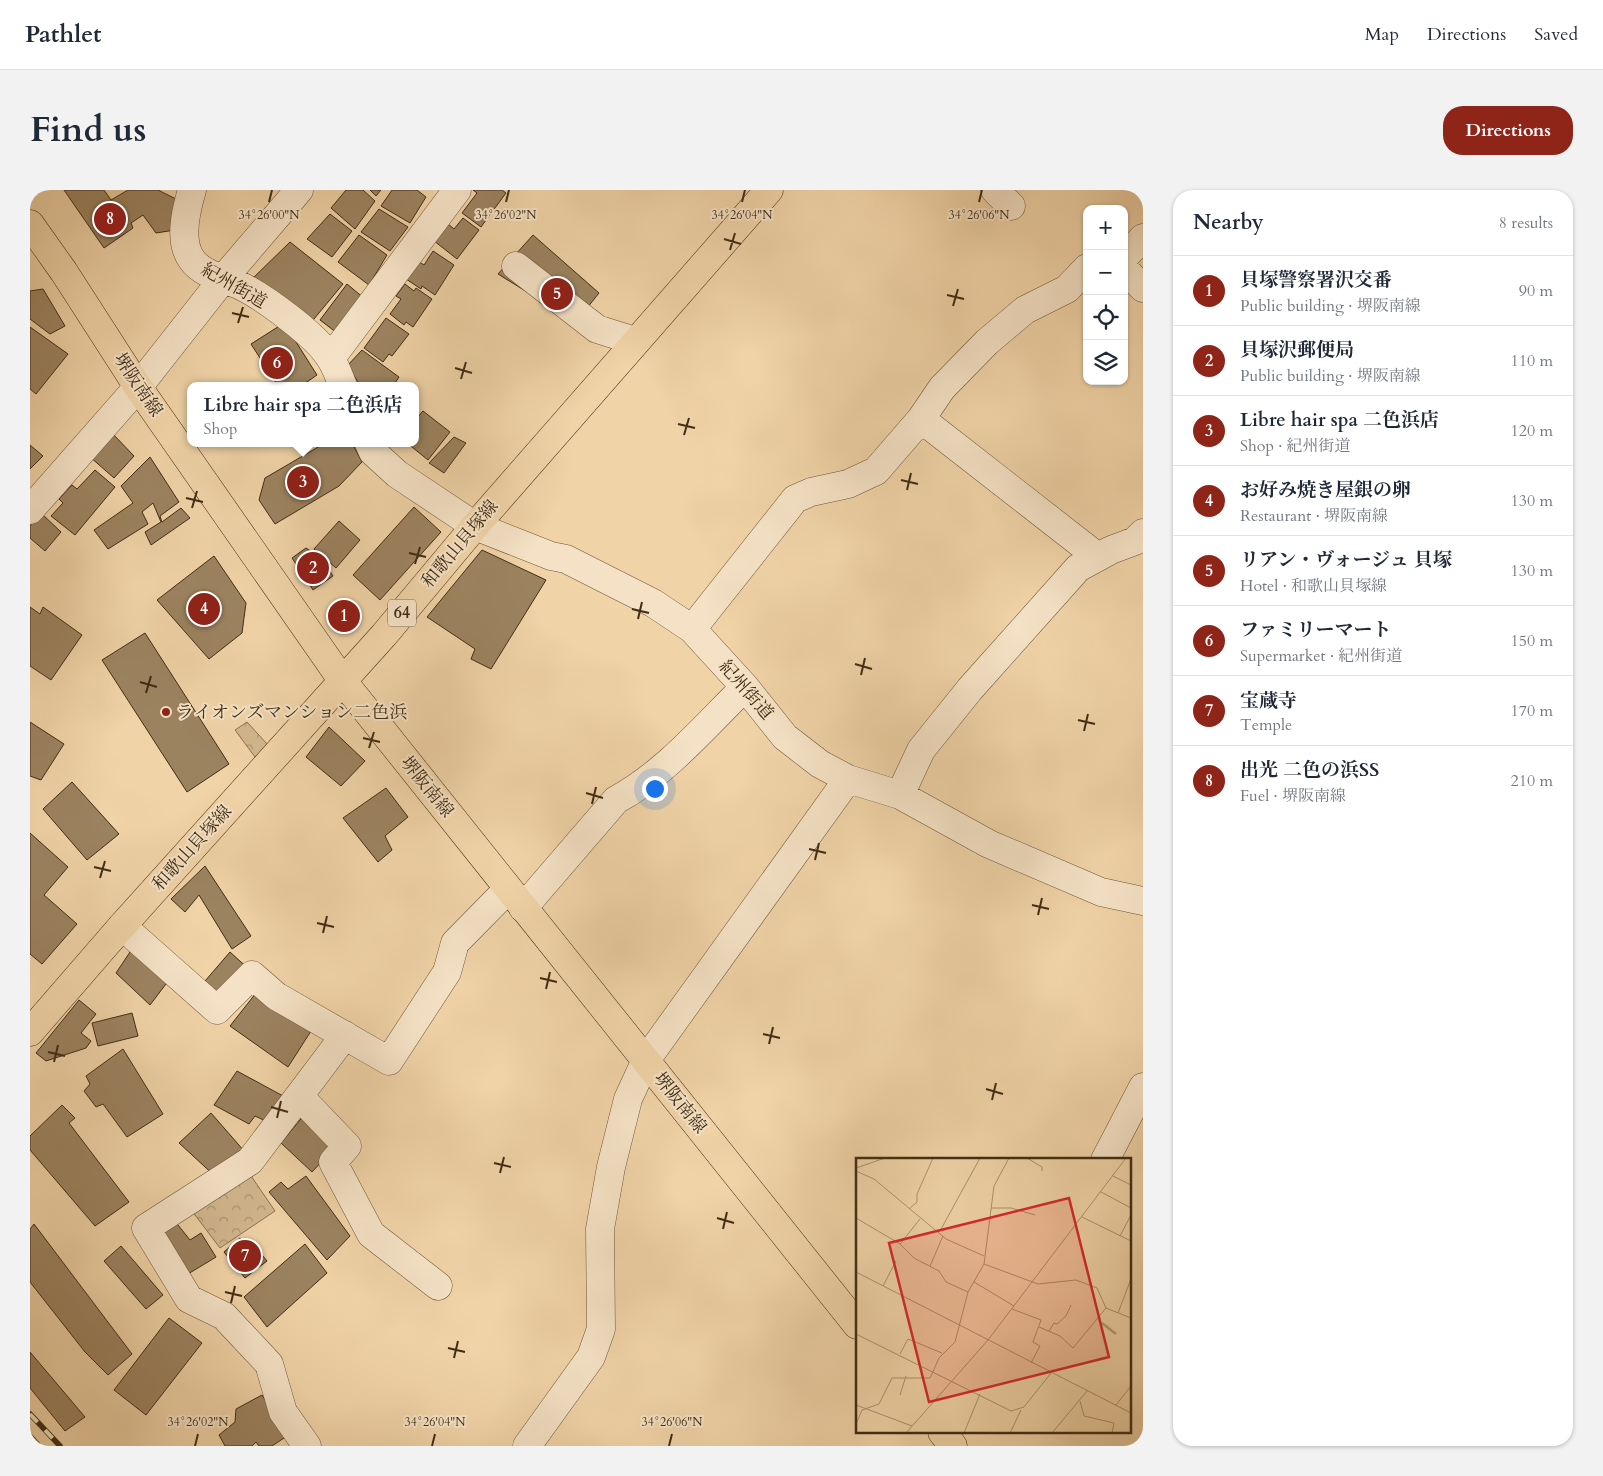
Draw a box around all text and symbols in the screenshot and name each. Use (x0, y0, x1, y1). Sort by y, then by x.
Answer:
text: Pathlet (25, 18, 102, 51)
text: Map (1365, 22, 1399, 47)
text: Directions (1427, 22, 1506, 47)
text: Saved (1534, 22, 1578, 47)
text: Find us (30, 106, 146, 154)
button: Directions (1443, 106, 1573, 155)
pin: 8 (94, 200, 126, 238)
map controls (1083, 205, 1128, 385)
button: + (1083, 205, 1128, 250)
text: 34°26'00"N (239, 207, 300, 223)
text: 34°26'02"N (476, 207, 537, 223)
text: 34°26'04"N (712, 207, 773, 223)
text: 34°26'06"N (949, 207, 1010, 223)
text: Nearby (1193, 208, 1264, 237)
text: 8 results (1499, 212, 1553, 234)
button: − (1083, 250, 1128, 295)
street label: 紀州街道 (197, 257, 271, 315)
text: 貝塚警察署沢交番 (1240, 267, 1392, 293)
pin: 5 (541, 275, 573, 313)
text: 1 (1205, 280, 1213, 302)
text: 90 m (1519, 280, 1553, 302)
button: locate (1083, 295, 1128, 340)
text: Public building · 堺阪南線 (1240, 295, 1421, 317)
text: 貝塚沢郵便局 (1240, 337, 1354, 363)
button: layers (1083, 340, 1128, 385)
pin: 6 (261, 344, 293, 382)
street label: 堺阪南線 (108, 348, 168, 422)
text: 2 (1205, 350, 1213, 372)
text: 110 m (1511, 350, 1553, 372)
text: Public building · 堺阪南線 (1240, 365, 1421, 387)
popup (187, 382, 419, 447)
text: Libre hair spa 二色浜店 (203, 392, 403, 418)
text: Libre hair spa 二色浜店 (1240, 407, 1439, 433)
text: Shop (203, 418, 237, 440)
text: 3 (1205, 420, 1213, 442)
text: 120 m (1511, 420, 1553, 442)
text: Shop · 紀州街道 (1240, 435, 1351, 457)
pin: 3 (287, 463, 319, 501)
text: お好み焼き屋銀の卵 (1240, 477, 1411, 503)
text: 4 (1205, 490, 1213, 512)
text: 130 m (1511, 490, 1553, 512)
street label: 和歌山貝塚線 (416, 495, 504, 593)
text: Restaurant · 堺阪南線 (1240, 505, 1388, 527)
text: リアン・ヴォージュ 貝塚 (1240, 547, 1452, 573)
pin: 2 (297, 549, 329, 587)
text: 5 (1205, 560, 1213, 582)
text: 130 m (1511, 560, 1553, 582)
text: Hotel · 和歌山貝塚線 (1240, 575, 1387, 597)
pin: 4 (188, 590, 220, 628)
pin: 1 (328, 597, 360, 635)
road number: 64 (388, 599, 416, 626)
text: ファミリーマート (1240, 617, 1392, 643)
text: 6 (1205, 630, 1213, 652)
text: 150 m (1511, 630, 1553, 652)
text: Supermarket · 紀州街道 (1240, 645, 1402, 667)
street label: 紀州街道 (713, 655, 779, 725)
text: 宝蔵寺 (1240, 688, 1297, 714)
place label: ライオンズマンション二色浜 (176, 700, 407, 725)
text: 7 (1205, 700, 1213, 722)
text: 170 m (1511, 700, 1553, 722)
marker: ライオンズマンション二色浜 (160, 706, 172, 718)
text: Temple (1240, 714, 1292, 736)
street label: 堺阪南線 (395, 751, 459, 823)
text: 出光 二色の浜SS (1240, 757, 1379, 783)
text: 8 (1205, 770, 1213, 792)
text: 210 m (1511, 770, 1553, 792)
your location (642, 776, 668, 802)
text: Fuel · 堺阪南線 (1240, 785, 1346, 807)
street label: 和歌山貝塚線 (147, 800, 237, 896)
street label: 堺阪南線 (648, 1067, 712, 1139)
inset map (856, 1158, 1130, 1434)
pin: 7 (229, 1237, 261, 1275)
text: 34°26'02"N (168, 1414, 229, 1430)
text: 34°26'04"N (405, 1414, 466, 1430)
text: 34°26'06"N (642, 1414, 703, 1430)

